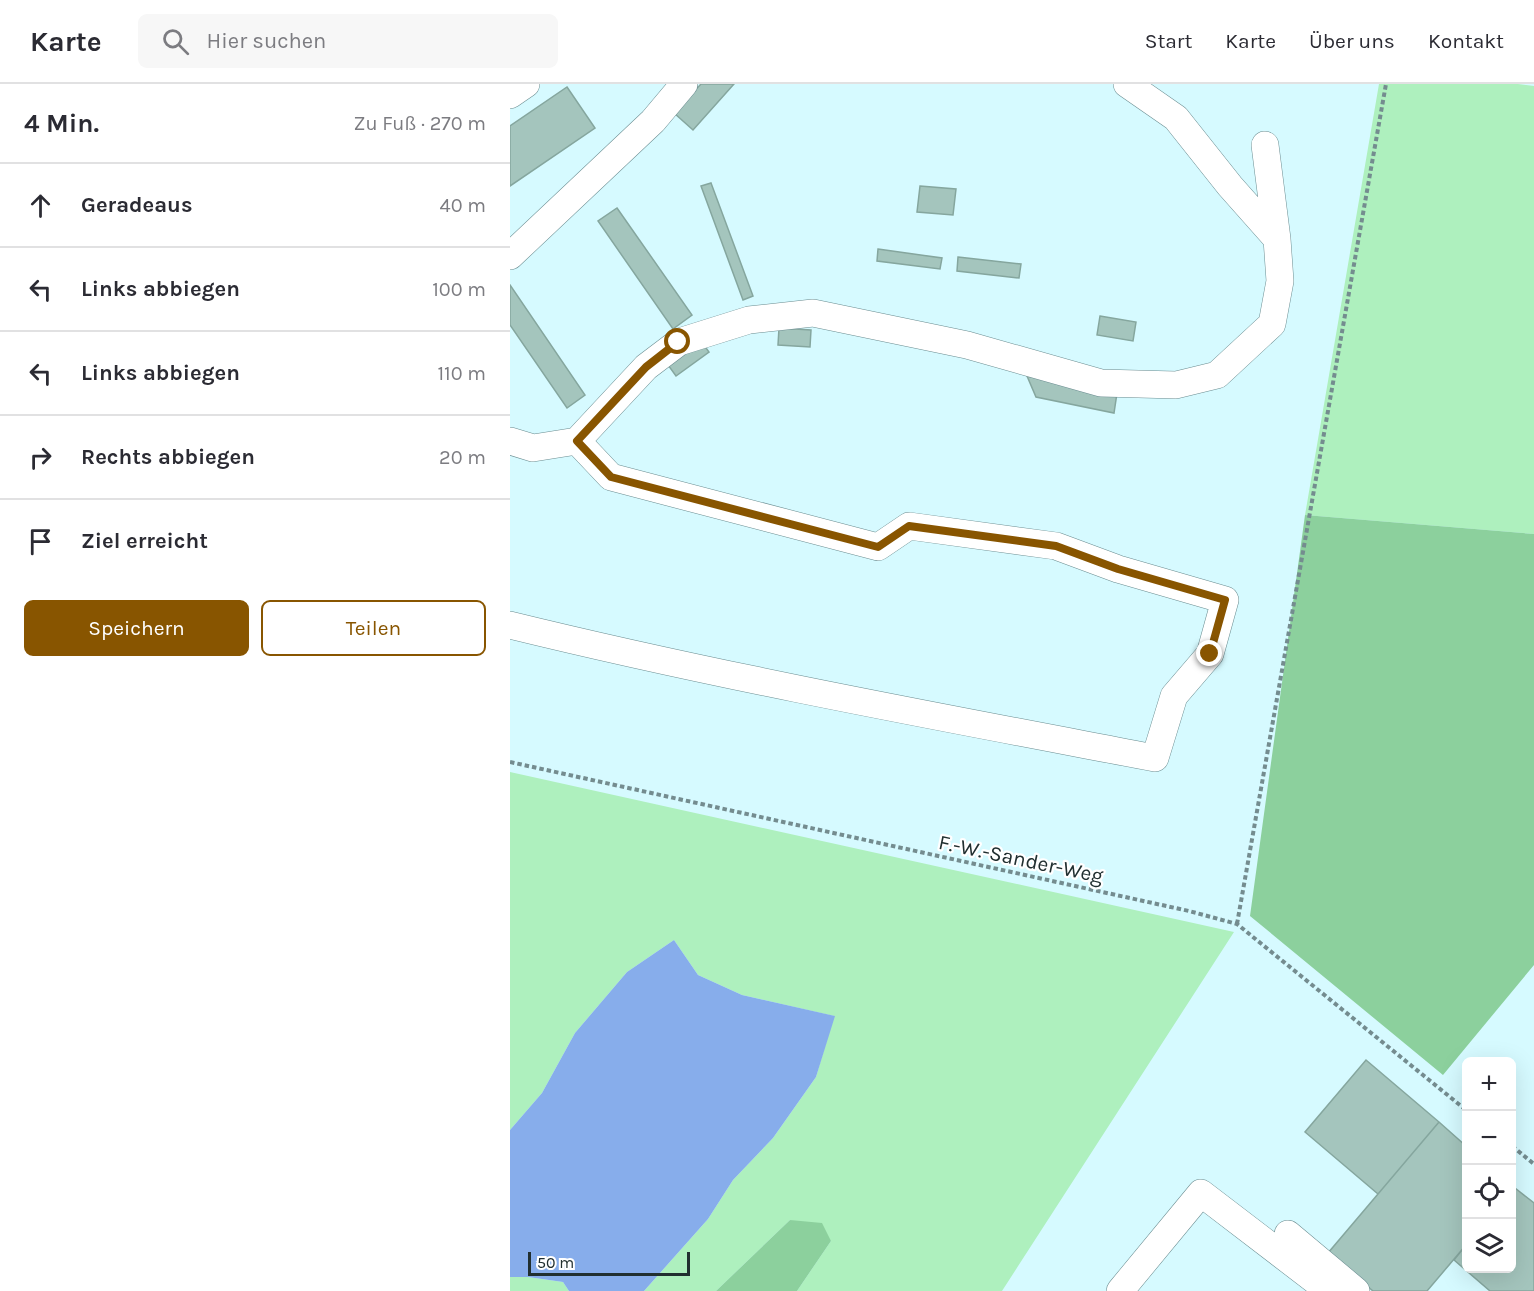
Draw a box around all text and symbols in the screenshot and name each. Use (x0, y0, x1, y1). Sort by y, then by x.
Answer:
search box (138, 14, 558, 68)
text: Karte (30, 25, 102, 58)
icon: search (159, 25, 192, 58)
text: Hier suchen (207, 28, 326, 54)
text: Start (1145, 29, 1192, 53)
text: Karte (1225, 29, 1276, 53)
text: Über uns (1309, 29, 1395, 53)
text: Kontakt (1428, 29, 1504, 53)
text: 4 Min. (24, 108, 99, 139)
text: Zu Fuß · 270 m (354, 112, 486, 135)
icon: ahead (24, 189, 57, 222)
text: Geradeaus (81, 192, 193, 218)
text: 40 m (440, 194, 486, 217)
icon: left (24, 273, 57, 306)
text: Links abbiegen (81, 276, 240, 302)
text: 100 m (432, 278, 486, 301)
route start (664, 328, 690, 354)
icon: left (24, 357, 57, 390)
text: Links abbiegen (81, 360, 240, 386)
text: 110 m (437, 362, 486, 385)
icon: right (24, 441, 57, 474)
text: Rechts abbiegen (81, 444, 255, 470)
text: 20 m (439, 446, 486, 469)
icon: arrive (24, 525, 57, 558)
text: Ziel erreicht (81, 528, 208, 554)
button: Speichern (24, 600, 249, 656)
button: Teilen (261, 600, 486, 656)
route end (1196, 640, 1222, 666)
street label: F.-W.-Sander-Weg (936, 830, 1106, 888)
map controls (1462, 1057, 1516, 1273)
button: + (1462, 1057, 1516, 1111)
button: − (1462, 1111, 1516, 1165)
button: locate (1462, 1165, 1516, 1219)
button: layers (1462, 1219, 1516, 1273)
scale bar (528, 1249, 690, 1276)
text: 50 m (537, 1253, 574, 1272)

